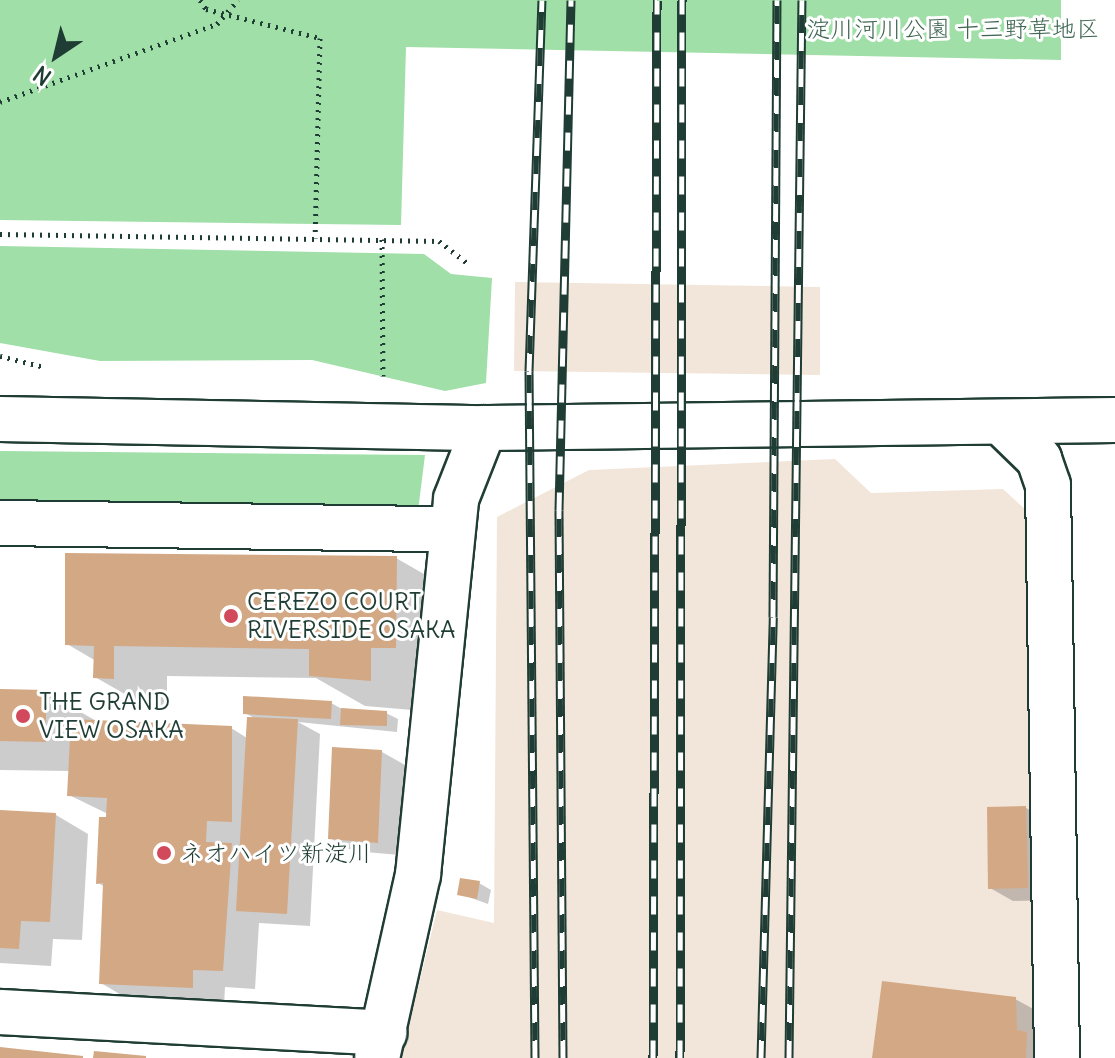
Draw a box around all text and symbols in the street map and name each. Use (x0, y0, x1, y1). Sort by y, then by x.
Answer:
park label: 淀川河川公園 十三野草地区 (806, 15, 1100, 43)
north arrow (16, 16, 96, 96)
text: N (28, 60, 56, 91)
place label: CEREZO COURT RIVERSIDE OSAKA (247, 588, 455, 644)
marker: CEREZO COURT RIVERSIDE OSAKA (222, 607, 240, 625)
place label: THE GRAND VIEW OSAKA (39, 688, 184, 744)
marker: THE GRAND VIEW OSAKA (14, 707, 32, 725)
place label: ネオハイツ新淀川 (180, 839, 372, 867)
marker: ネオハイツ新淀川 (155, 844, 173, 862)

